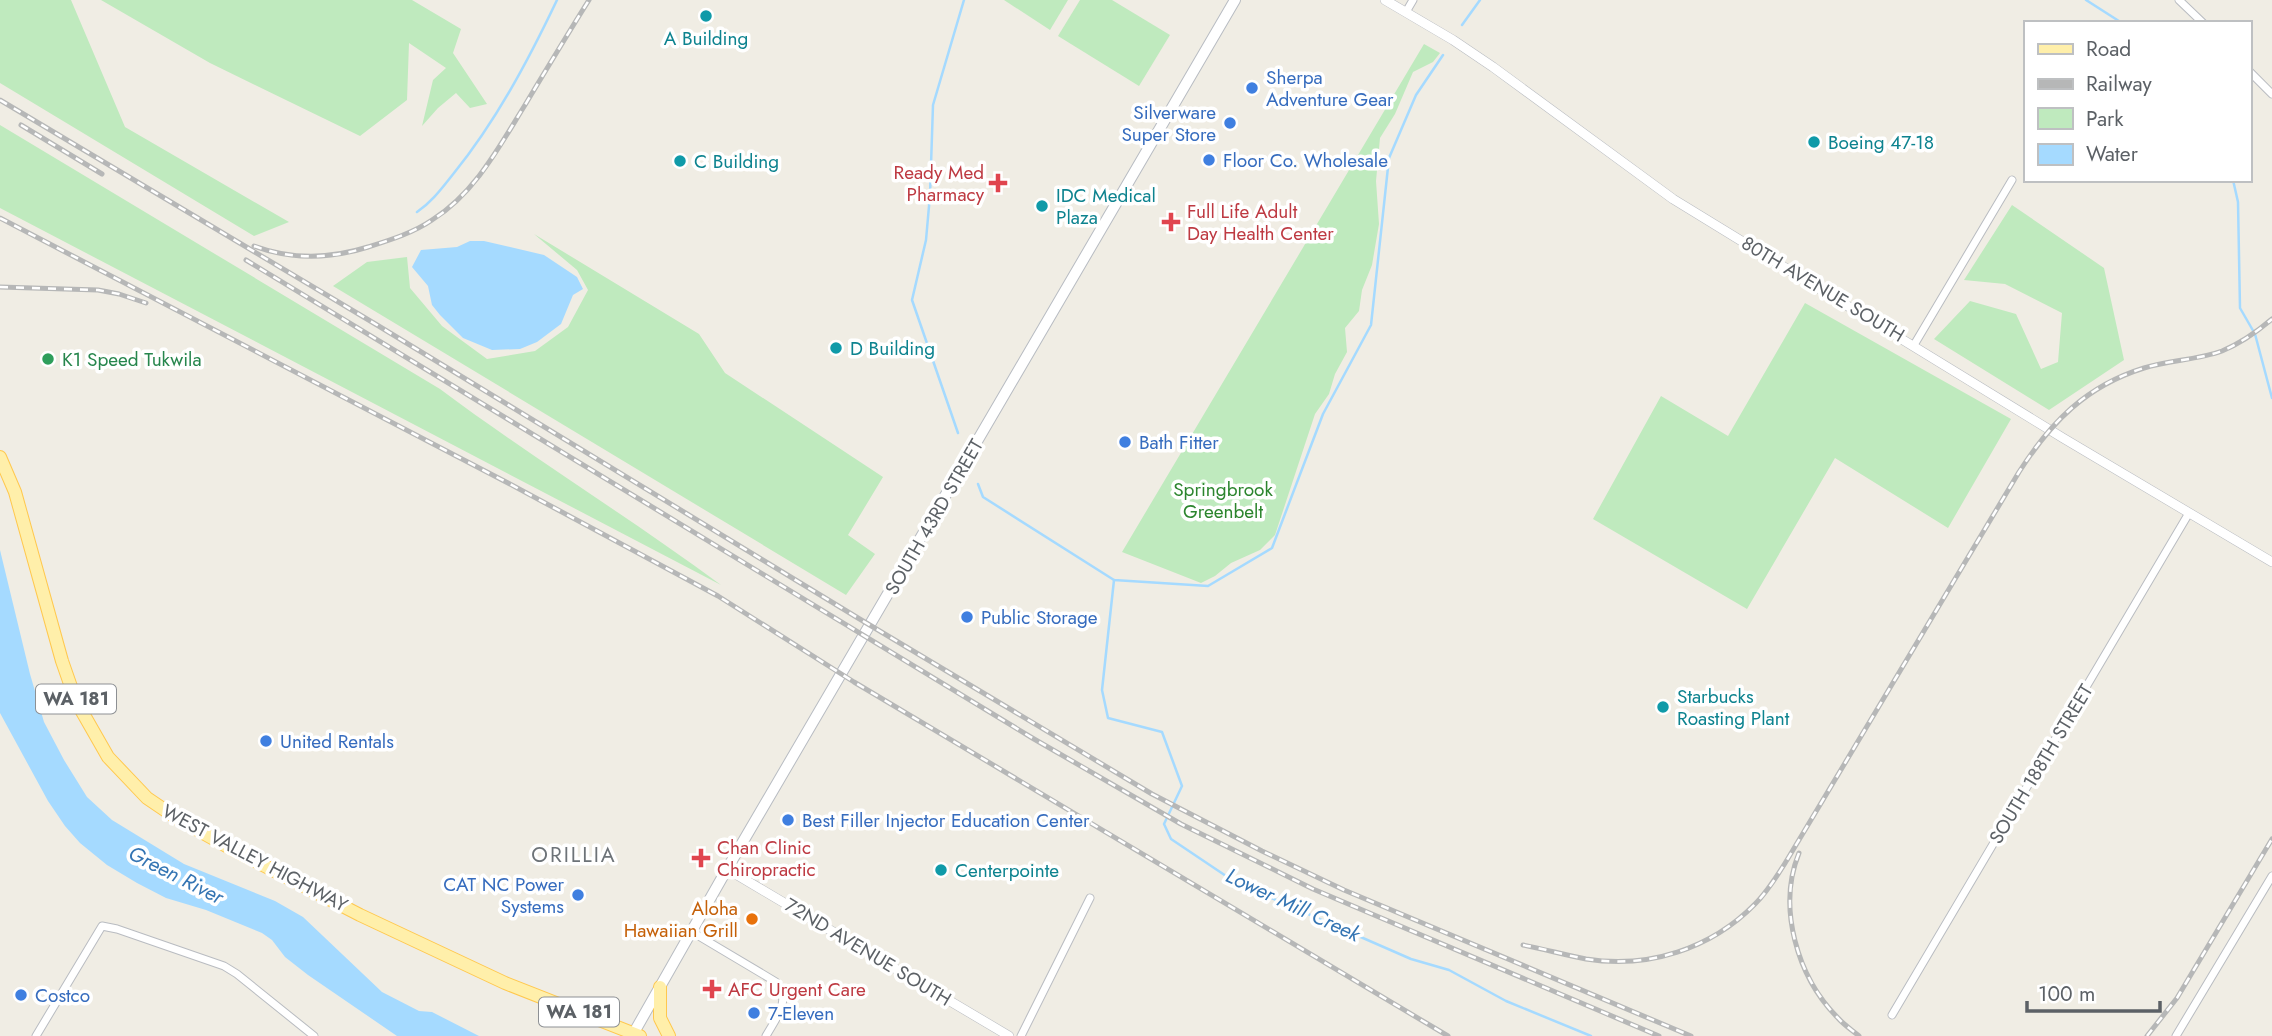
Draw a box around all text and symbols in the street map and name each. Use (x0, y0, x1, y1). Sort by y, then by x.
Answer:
marker: A Building (698, 8, 714, 24)
legend (2024, 21, 2251, 182)
place label: A Building (664, 25, 748, 52)
text: Road (2086, 34, 2131, 64)
place label: Sherpa Adventure Gear (1266, 64, 1394, 113)
text: Railway (2086, 69, 2152, 99)
marker: Sherpa Adventure Gear (1244, 80, 1260, 96)
place label: Silverware Super Store (1121, 99, 1216, 148)
text: Park (2086, 104, 2124, 134)
marker: Silverware Super Store (1222, 115, 1238, 131)
place label: Boeing 47-18 (1828, 129, 1934, 156)
marker: Boeing 47-18 (1806, 134, 1822, 150)
text: Water (2086, 139, 2139, 169)
place label: Floor Co. Wholesale (1223, 147, 1388, 174)
place label: C Building (694, 148, 779, 175)
marker: Floor Co. Wholesale (1201, 152, 1217, 168)
marker: C Building (672, 153, 688, 169)
place label: Ready Med Pharmacy (894, 159, 985, 208)
marker: Ready Med Pharmacy (990, 175, 1006, 191)
place label: IDC Medical Plaza (1056, 182, 1156, 231)
marker: IDC Medical Plaza (1034, 198, 1050, 214)
place label: Full Life Adult Day Health Center (1187, 198, 1334, 247)
marker: Full Life Adult Day Health Center (1161, 212, 1181, 232)
street label: 80TH AVENUE SOUTH (1736, 230, 1910, 348)
place label: D Building (850, 335, 935, 362)
marker: D Building (828, 340, 844, 356)
place label: K1 Speed Tukwila (62, 346, 202, 373)
marker: K1 Speed Tukwila (40, 351, 56, 367)
place label: Bath Fitter (1139, 429, 1219, 456)
street label: SOUTH 43RD STREET (878, 434, 990, 600)
marker: Bath Fitter (1117, 434, 1133, 450)
park label: Springbrook Greenbelt (1173, 476, 1273, 525)
place label: Public Storage (981, 604, 1098, 631)
marker: Public Storage (959, 609, 975, 625)
street label: SOUTH 188TH STREET (1983, 679, 2099, 849)
place label: Starbucks Roasting Plant (1677, 683, 1790, 732)
road number: WA 181 (36, 684, 116, 714)
marker: Starbucks Roasting Plant (1655, 699, 1671, 715)
place label: United Rentals (280, 728, 394, 755)
marker: United Rentals (258, 733, 274, 749)
street label: WEST VALLEY HIGHWAY (157, 798, 353, 919)
place label: Best Filler Injector Education Center (802, 807, 1090, 834)
marker: Best Filler Injector Education Center (780, 812, 796, 828)
place label: Chan Clinic Chiropractic (717, 834, 816, 883)
water label: Green River (123, 838, 230, 912)
district label: ORILLIA (531, 840, 617, 870)
marker: Chan Clinic Chiropractic (691, 848, 711, 868)
place label: Centerpointe (955, 857, 1059, 884)
water label: Lower Mill Creek (1221, 861, 1366, 950)
marker: Centerpointe (933, 862, 949, 878)
place label: CAT NC Power Systems (443, 871, 564, 920)
marker: CAT NC Power Systems (570, 887, 586, 903)
street label: 72ND AVENUE SOUTH (779, 891, 957, 1013)
place label: Aloha Hawaiian Grill (624, 895, 738, 944)
marker: Aloha Hawaiian Grill (744, 911, 760, 927)
scale bar (2027, 970, 2160, 1014)
place label: AFC Urgent Care (728, 976, 866, 1003)
marker: AFC Urgent Care (702, 979, 722, 999)
text: 100 m (2038, 979, 2095, 1009)
place label: Costco (35, 982, 90, 1009)
marker: Costco (13, 987, 29, 1003)
road number: WA 181 (539, 998, 619, 1027)
place label: 7-Eleven (768, 1000, 834, 1027)
marker: 7-Eleven (746, 1005, 762, 1021)

